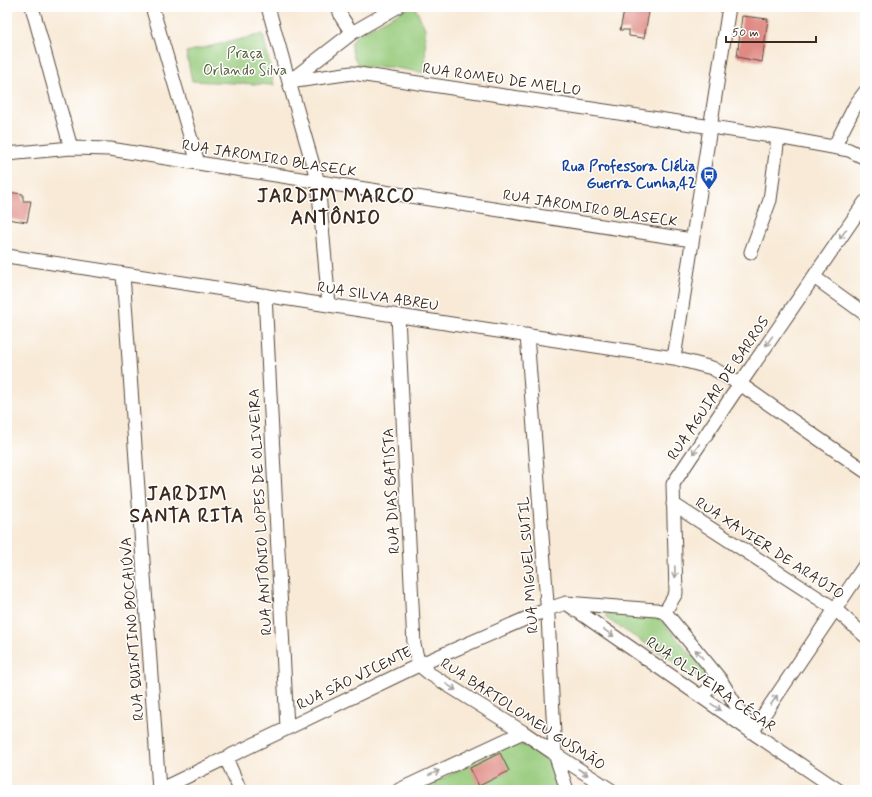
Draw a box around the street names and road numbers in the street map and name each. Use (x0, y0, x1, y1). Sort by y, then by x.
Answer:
street label: RUA ROMEU DE MELLO (421, 59, 583, 101)
street label: RUA JAROMIRO BLASECK (180, 135, 358, 183)
street label: RUA JAROMIRO BLASECK (501, 185, 679, 233)
street label: RUA SILVA ABREU (316, 277, 440, 316)
street label: RUA AGUIAR DE BARROS (663, 312, 775, 464)
street label: RUA ANTÔNIO LOPES DE OLIVEIRA (244, 388, 277, 636)
street label: RUA DIAS BATISTA (379, 427, 405, 555)
street label: RUA XAVIER DE ARAÚJO (691, 493, 848, 605)
street label: RUA MIGUEL SUTIL (514, 496, 544, 634)
street label: RUA QUINTINO BOCAIÚVA (117, 536, 149, 722)
street label: RUA OLIVEIRA CÉSAR (642, 632, 780, 737)
street label: RUA SÃO VICENTE (294, 642, 415, 715)
street label: RUA BARTOLOMEU GUSMÃO (436, 654, 609, 776)

